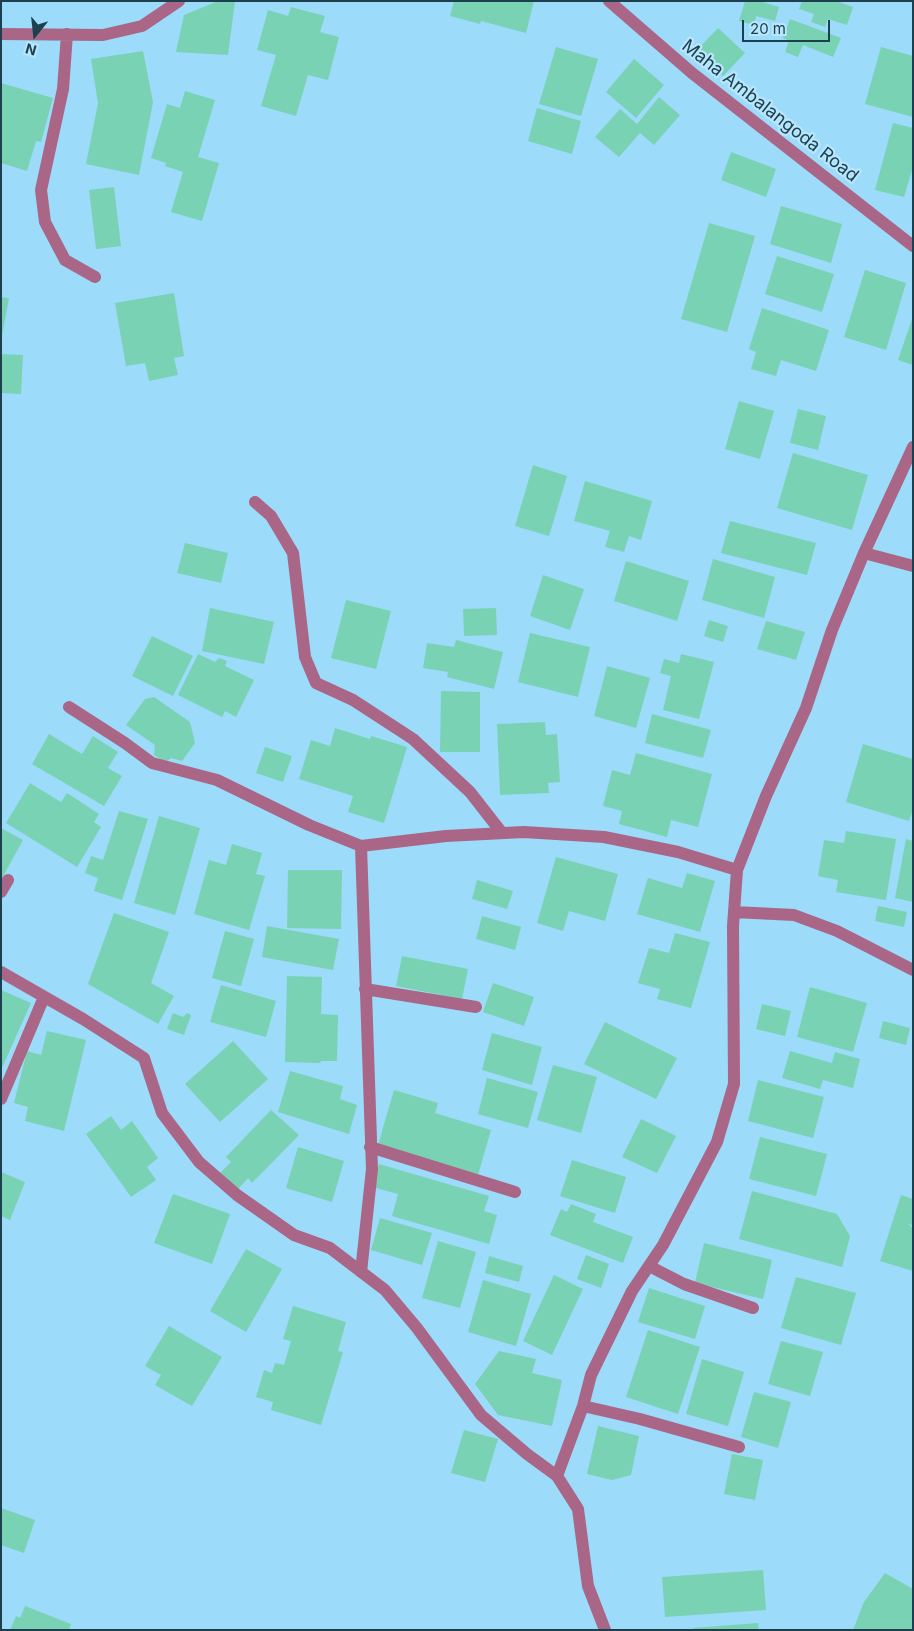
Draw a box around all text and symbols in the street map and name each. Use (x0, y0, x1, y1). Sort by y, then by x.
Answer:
north arrow (10, 10, 60, 60)
scale bar (744, 10, 832, 42)
text: 20 m (750, 19, 786, 38)
street label: Maha Ambalangoda Road (677, 35, 863, 187)
text: N (23, 40, 38, 60)

